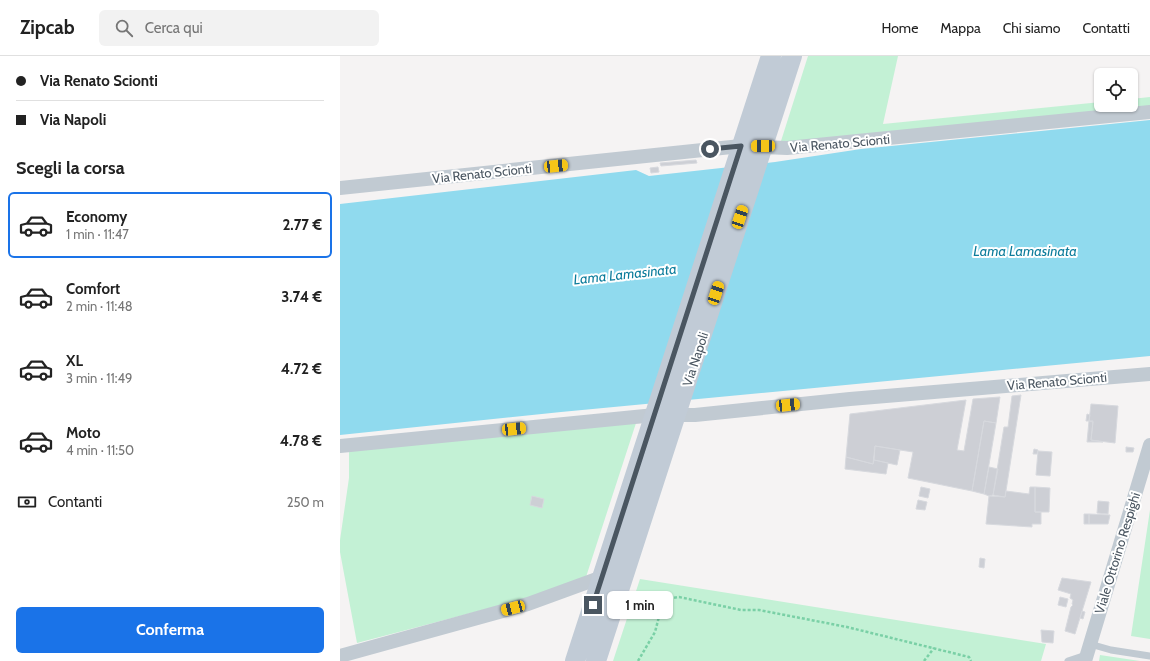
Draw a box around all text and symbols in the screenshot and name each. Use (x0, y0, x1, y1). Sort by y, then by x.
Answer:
search box (99, 10, 379, 46)
text: Zipcab (20, 16, 75, 39)
icon: search (113, 17, 135, 39)
text: Cerca qui (145, 19, 203, 37)
text: Home (881, 19, 918, 37)
text: Mappa (940, 19, 981, 37)
text: Chi siamo (1003, 19, 1060, 37)
text: Contatti (1082, 19, 1130, 37)
map controls (1094, 68, 1138, 112)
button: locate (1094, 68, 1138, 112)
text: Via Renato Scionti (40, 72, 158, 90)
text: Via Napoli (40, 111, 106, 129)
street label: Via Renato Scionti (789, 131, 891, 155)
route start (701, 140, 719, 158)
car (751, 140, 775, 152)
text: Scegli la corsa (16, 157, 125, 179)
car (543, 159, 569, 173)
street label: Via Renato Scionti (431, 160, 533, 186)
car (731, 204, 749, 230)
icon: car (18, 207, 54, 243)
text: Economy (66, 208, 127, 226)
text: 2.77 € (282, 216, 322, 234)
text: 1 min · 11:47 (66, 226, 129, 242)
water label: Lama Lamasinata (973, 242, 1077, 260)
water label: Lama Lamasinata (573, 260, 677, 288)
icon: car (18, 279, 54, 315)
text: Comfort (66, 280, 120, 298)
car (707, 280, 725, 306)
text: 3.74 € (281, 288, 322, 306)
text: 2 min · 11:48 (66, 298, 133, 314)
street label: Via Napoli (679, 330, 711, 388)
icon: car (18, 351, 54, 387)
text: XL (66, 352, 83, 370)
text: 4.72 € (281, 360, 322, 378)
street label: Via Renato Scionti (1006, 369, 1108, 393)
text: 3 min · 11:49 (66, 370, 132, 386)
car (775, 398, 801, 412)
car (501, 422, 527, 436)
icon: car (18, 423, 54, 459)
text: Moto (66, 424, 100, 442)
text: 4.78 € (280, 432, 322, 450)
text: 4 min · 11:50 (66, 442, 134, 458)
street label: Viale Ottorino Respighi (1091, 490, 1143, 616)
icon: cash (16, 491, 38, 513)
text: Contanti (48, 493, 102, 511)
text: 250 m (287, 494, 324, 510)
callout: 1 min (607, 591, 673, 619)
route end (584, 596, 602, 614)
text: 1 min (625, 597, 655, 613)
car (500, 599, 526, 617)
button: Conferma (16, 607, 324, 653)

